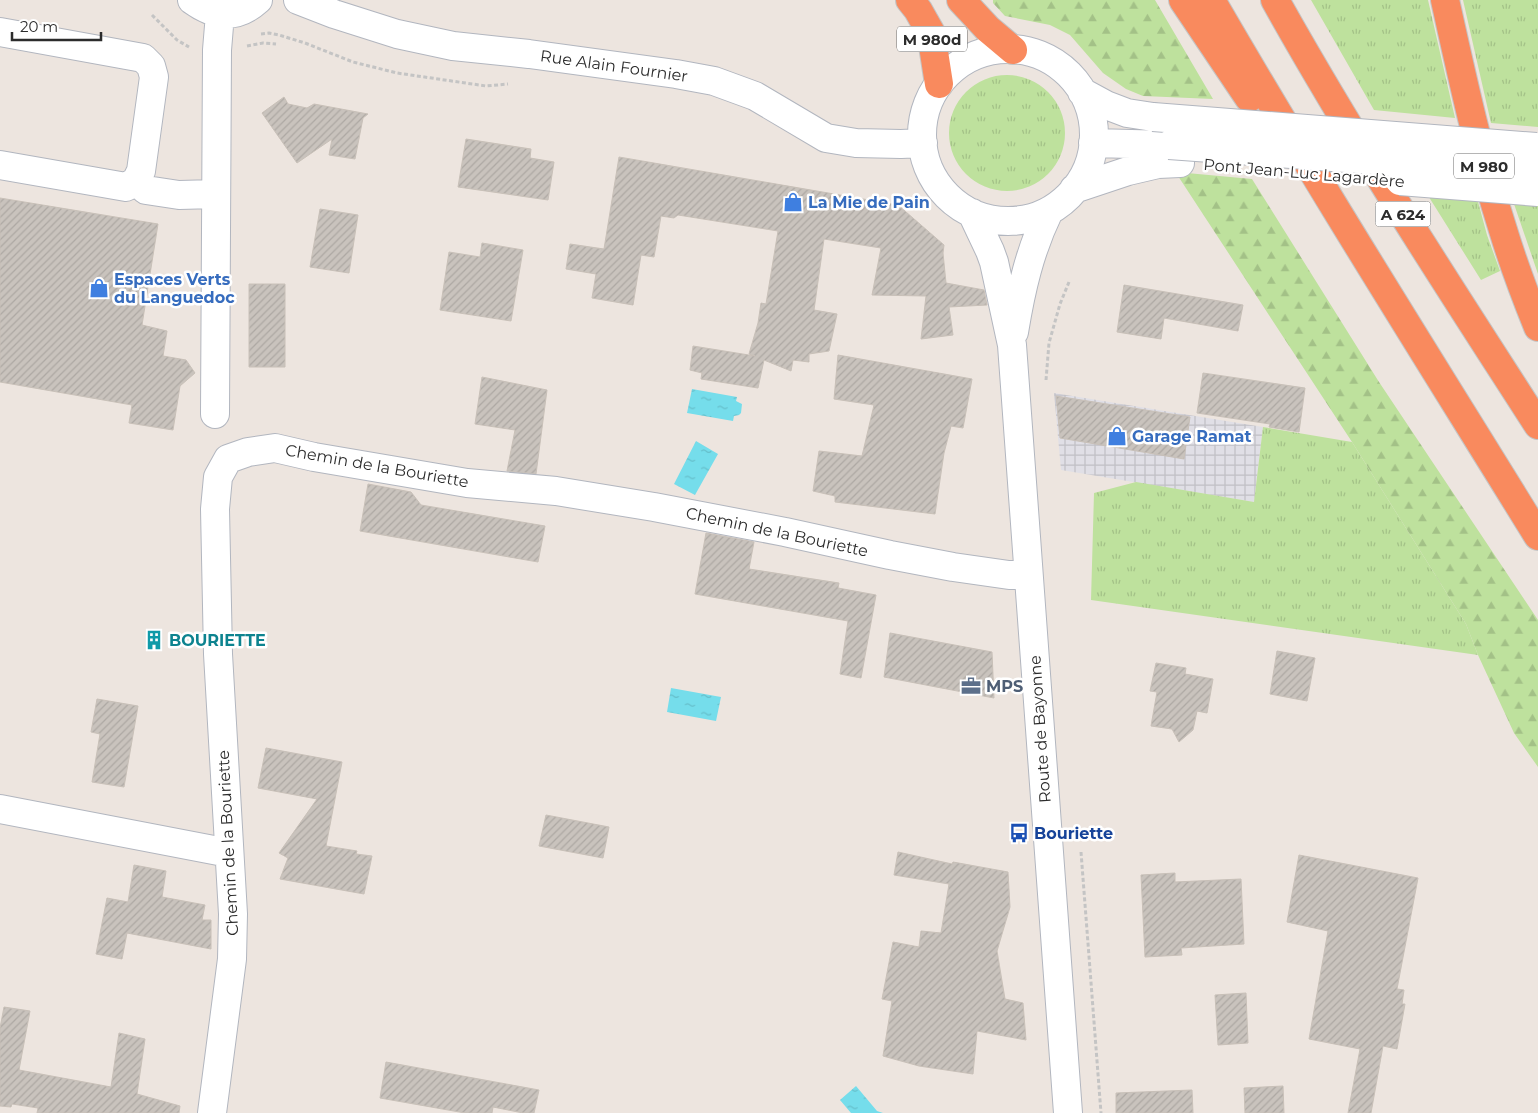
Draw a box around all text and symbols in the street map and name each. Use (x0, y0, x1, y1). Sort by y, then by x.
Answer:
scale bar (12, 10, 101, 42)
text: 20 m (20, 17, 58, 36)
road number: M 980d (897, 26, 967, 52)
street label: Rue Alain Fournier (539, 46, 689, 86)
road number: M 980 (1454, 154, 1514, 178)
street label: Pont Jean-Luc Lagardère (1203, 155, 1405, 191)
shop icon: La Mie de Pain (782, 191, 804, 213)
place label: La Mie de Pain (808, 193, 930, 212)
road number: A 624 (1376, 202, 1430, 226)
place label: Espaces Verts du Languedoc (114, 270, 235, 307)
shop icon: Espaces Verts du Languedoc (88, 277, 110, 299)
shop icon: Garage Ramat (1106, 425, 1128, 447)
place label: Garage Ramat (1132, 427, 1251, 446)
street label: Chemin de la Bouriette (284, 440, 470, 492)
street label: Chemin de la Bouriette (684, 503, 870, 561)
building icon: BOURIETTE (143, 629, 165, 651)
place label: BOURIETTE (169, 631, 266, 650)
street label: Route de Bayonne (1025, 654, 1055, 804)
office icon: MPS (960, 675, 982, 697)
place label: MPS (986, 677, 1023, 696)
street label: Chemin de la Bouriette (214, 750, 242, 936)
bus stop icon: Bouriette (1008, 822, 1030, 844)
place label: Bouriette (1034, 824, 1113, 843)

